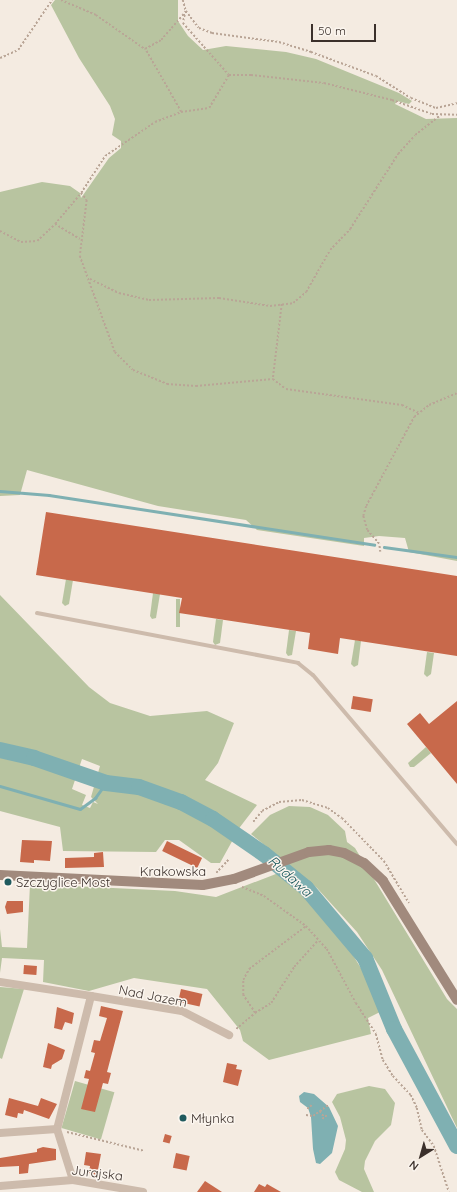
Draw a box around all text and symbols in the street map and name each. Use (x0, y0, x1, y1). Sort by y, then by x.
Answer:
scale bar (313, 16, 378, 42)
text: 50 m (318, 23, 346, 38)
water label: Rudawa (265, 852, 315, 900)
street label: Krakowska (140, 863, 206, 879)
place label: Szczyglice Most (16, 874, 110, 890)
marker: Szczyglice Most (3, 877, 13, 887)
street label: Nad Jazem (117, 982, 189, 1010)
place label: Młynka (191, 1110, 234, 1126)
marker: Młynka (178, 1113, 188, 1123)
north arrow (401, 1136, 441, 1176)
text: N (406, 1158, 421, 1174)
street label: Jurajska (70, 1162, 124, 1184)

